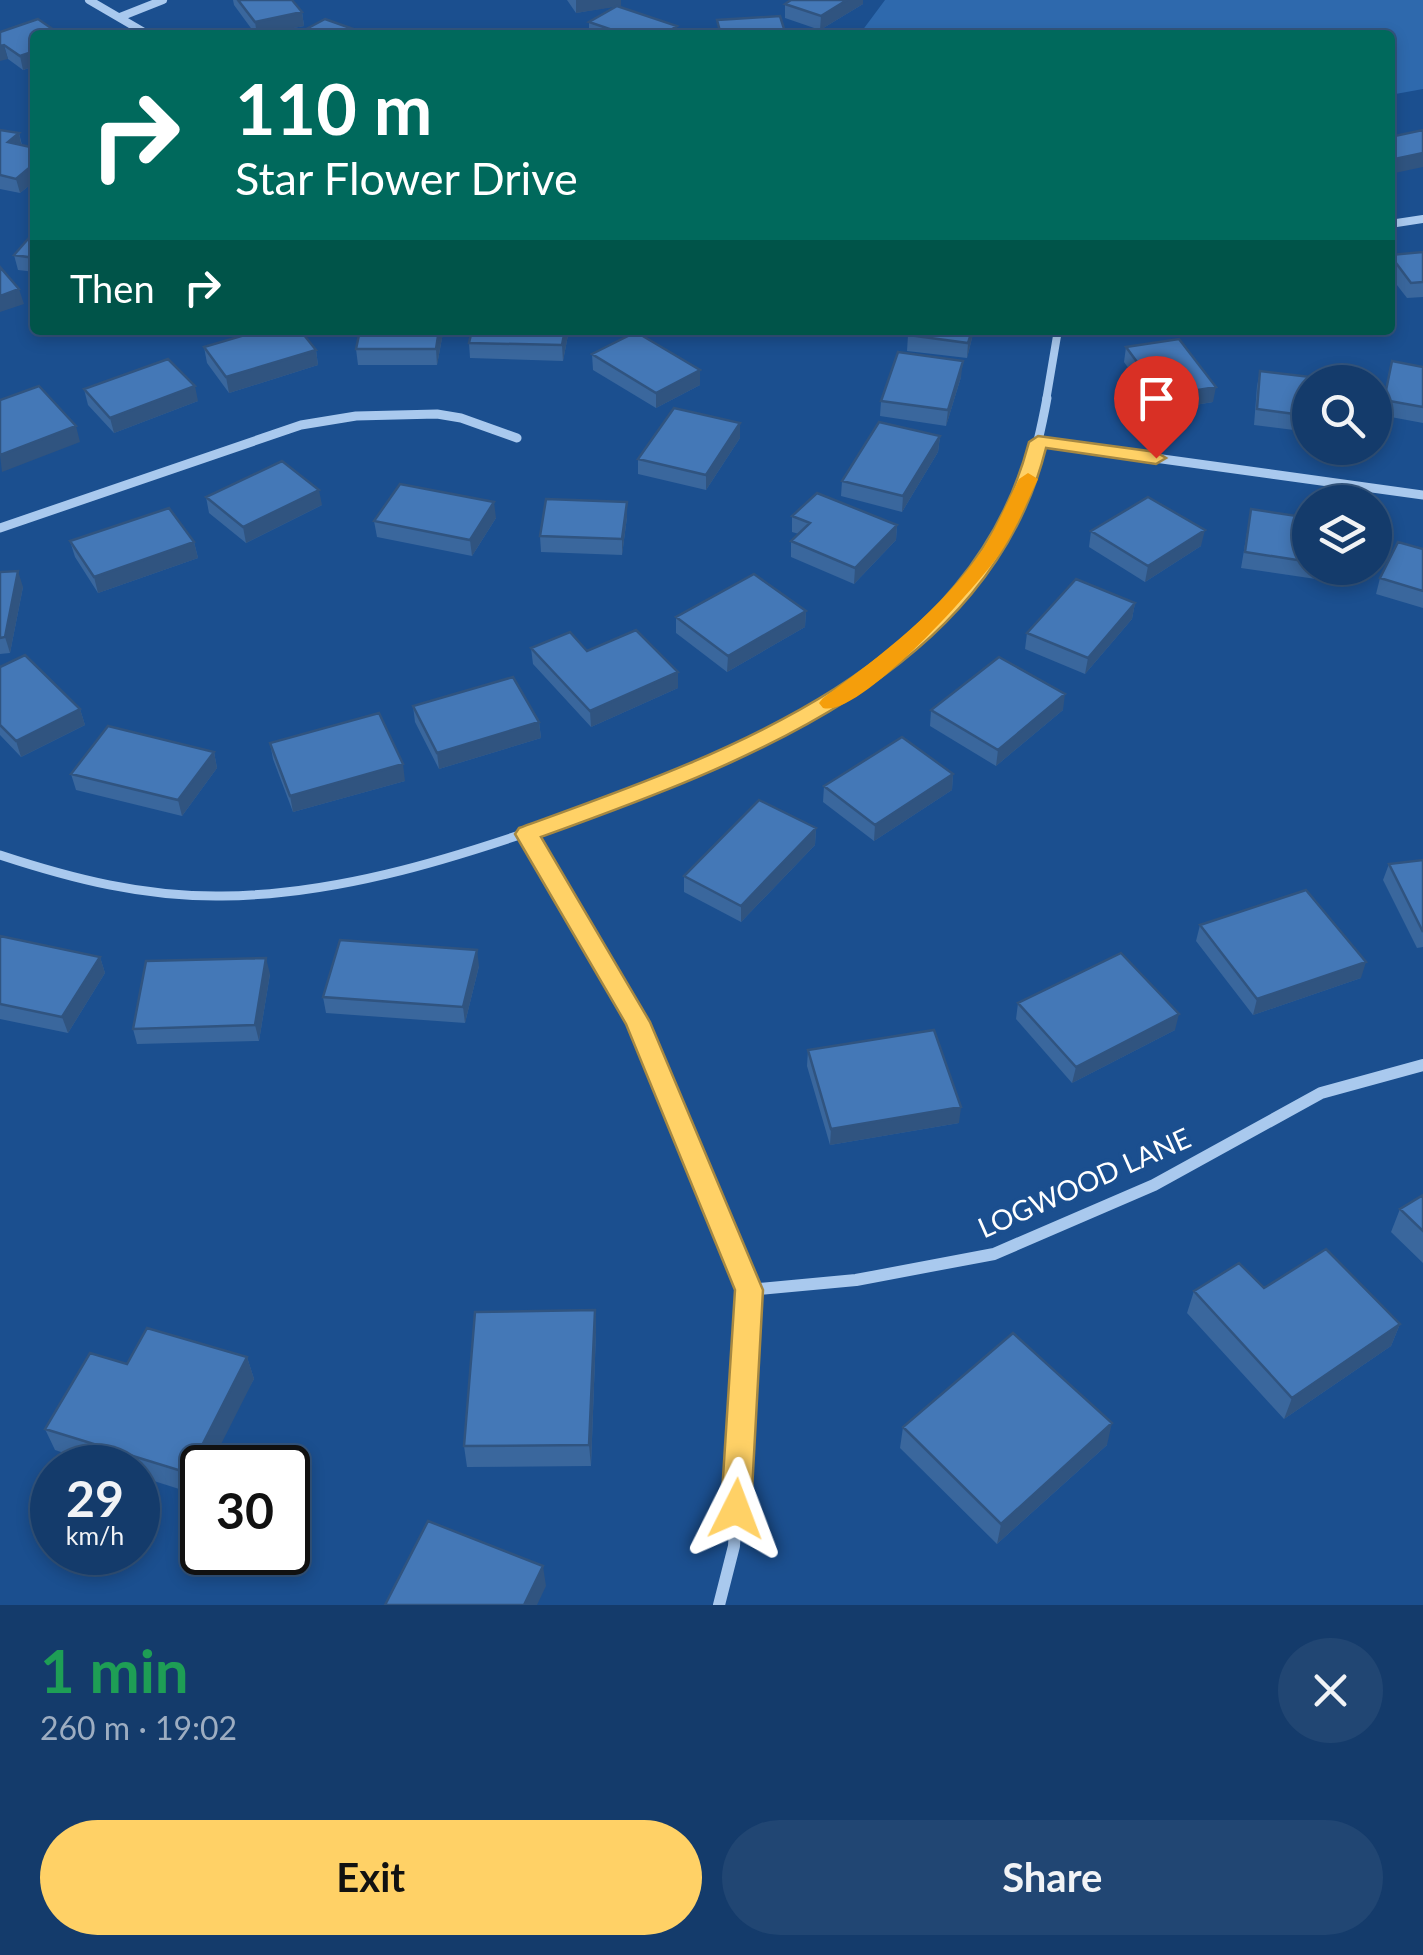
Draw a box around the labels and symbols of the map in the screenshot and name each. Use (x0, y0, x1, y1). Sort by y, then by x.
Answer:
pin (1114, 356, 1199, 459)
street label: LOGWOOD LANE (972, 1120, 1196, 1244)
speed limit sign: 30 (180, 1445, 310, 1575)
position arrow (684, 1457, 788, 1561)

